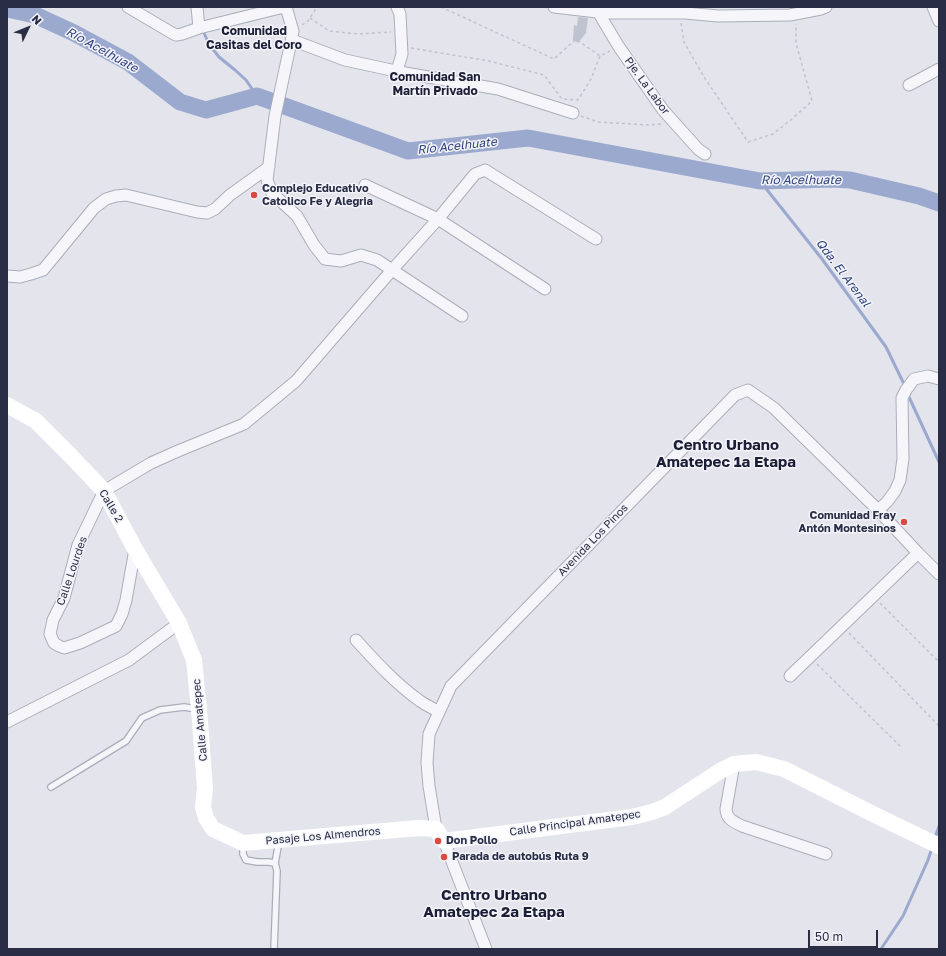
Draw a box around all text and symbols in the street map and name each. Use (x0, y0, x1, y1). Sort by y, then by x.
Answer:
north arrow (8, 8, 48, 48)
text: N (30, 12, 45, 27)
water label: Río Acelhuate (64, 24, 140, 76)
district label: Comunidad Casitas del Coro (206, 24, 302, 52)
street label: Pje. La Labor (622, 55, 672, 117)
district label: Comunidad San Martín Privado (390, 70, 480, 98)
water label: Río Acelhuate (417, 135, 497, 157)
water label: Río Acelhuate (761, 173, 841, 187)
place label: Complejo Educativo Catolico Fe y Alegria (262, 182, 373, 208)
marker: Complejo Educativo Catolico Fe y Alegria (249, 190, 259, 200)
water label: Qda. El Arenal (813, 236, 873, 310)
district label: Centro Urbano Amatepec 1a Etapa (656, 436, 796, 471)
street label: Calle 2 (96, 487, 126, 525)
street label: Avenida Los Pinos (555, 501, 631, 579)
place label: Comunidad Fray Antón Montesinos (799, 509, 896, 535)
marker: Comunidad Fray Antón Montesinos (899, 517, 909, 527)
street label: Calle Lourdes (54, 535, 90, 607)
street label: Calle Amatepec (190, 678, 210, 762)
street label: Calle Principal Amatepec (509, 807, 641, 839)
street label: Pasaje Los Almendros (265, 824, 381, 848)
place label: Don Pollo (446, 834, 498, 848)
marker: Don Pollo (433, 836, 443, 846)
place label: Parada de autobús Ruta 9 (452, 850, 589, 864)
marker: Parada de autobús Ruta 9 (439, 852, 449, 862)
district label: Centro Urbano Amatepec 2a Etapa (423, 886, 565, 921)
scale bar (810, 922, 880, 948)
text: 50 m (815, 929, 843, 944)

